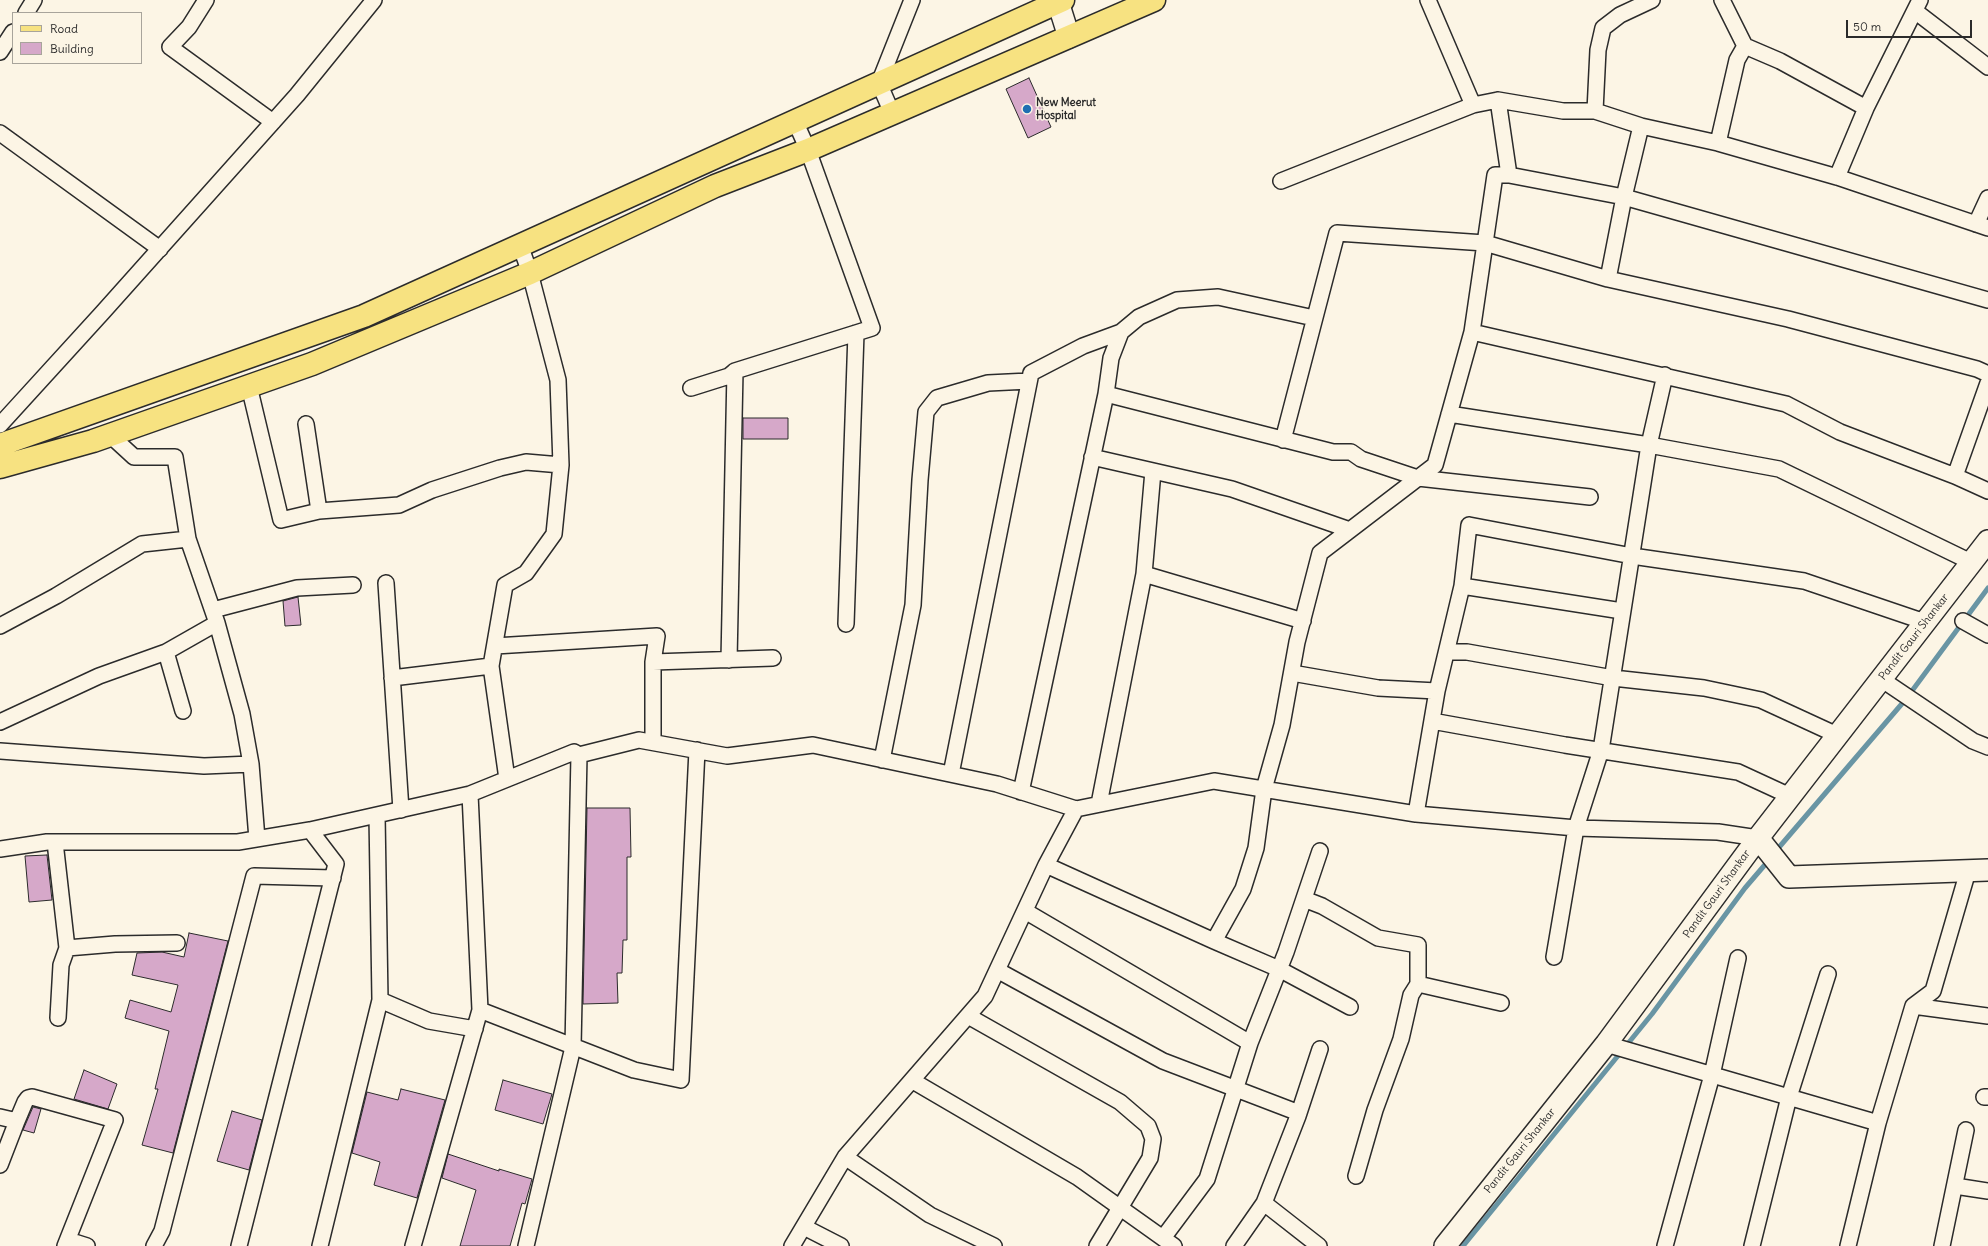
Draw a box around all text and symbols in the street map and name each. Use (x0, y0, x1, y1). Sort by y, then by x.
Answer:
legend (12, 12, 142, 64)
scale bar (1848, 12, 1974, 38)
text: 50 m (1853, 19, 1881, 34)
text: Road (50, 21, 78, 36)
text: Building (50, 41, 94, 56)
place label: New Meerut Hospital (1036, 96, 1096, 122)
marker: New Meerut Hospital (1021, 103, 1033, 115)
street label: Pandit Gauri Shankar (1876, 591, 1952, 683)
street label: Pandit Gauri Shankar (1681, 847, 1753, 941)
street label: Pandit Gauri Shankar (1482, 1106, 1558, 1196)

